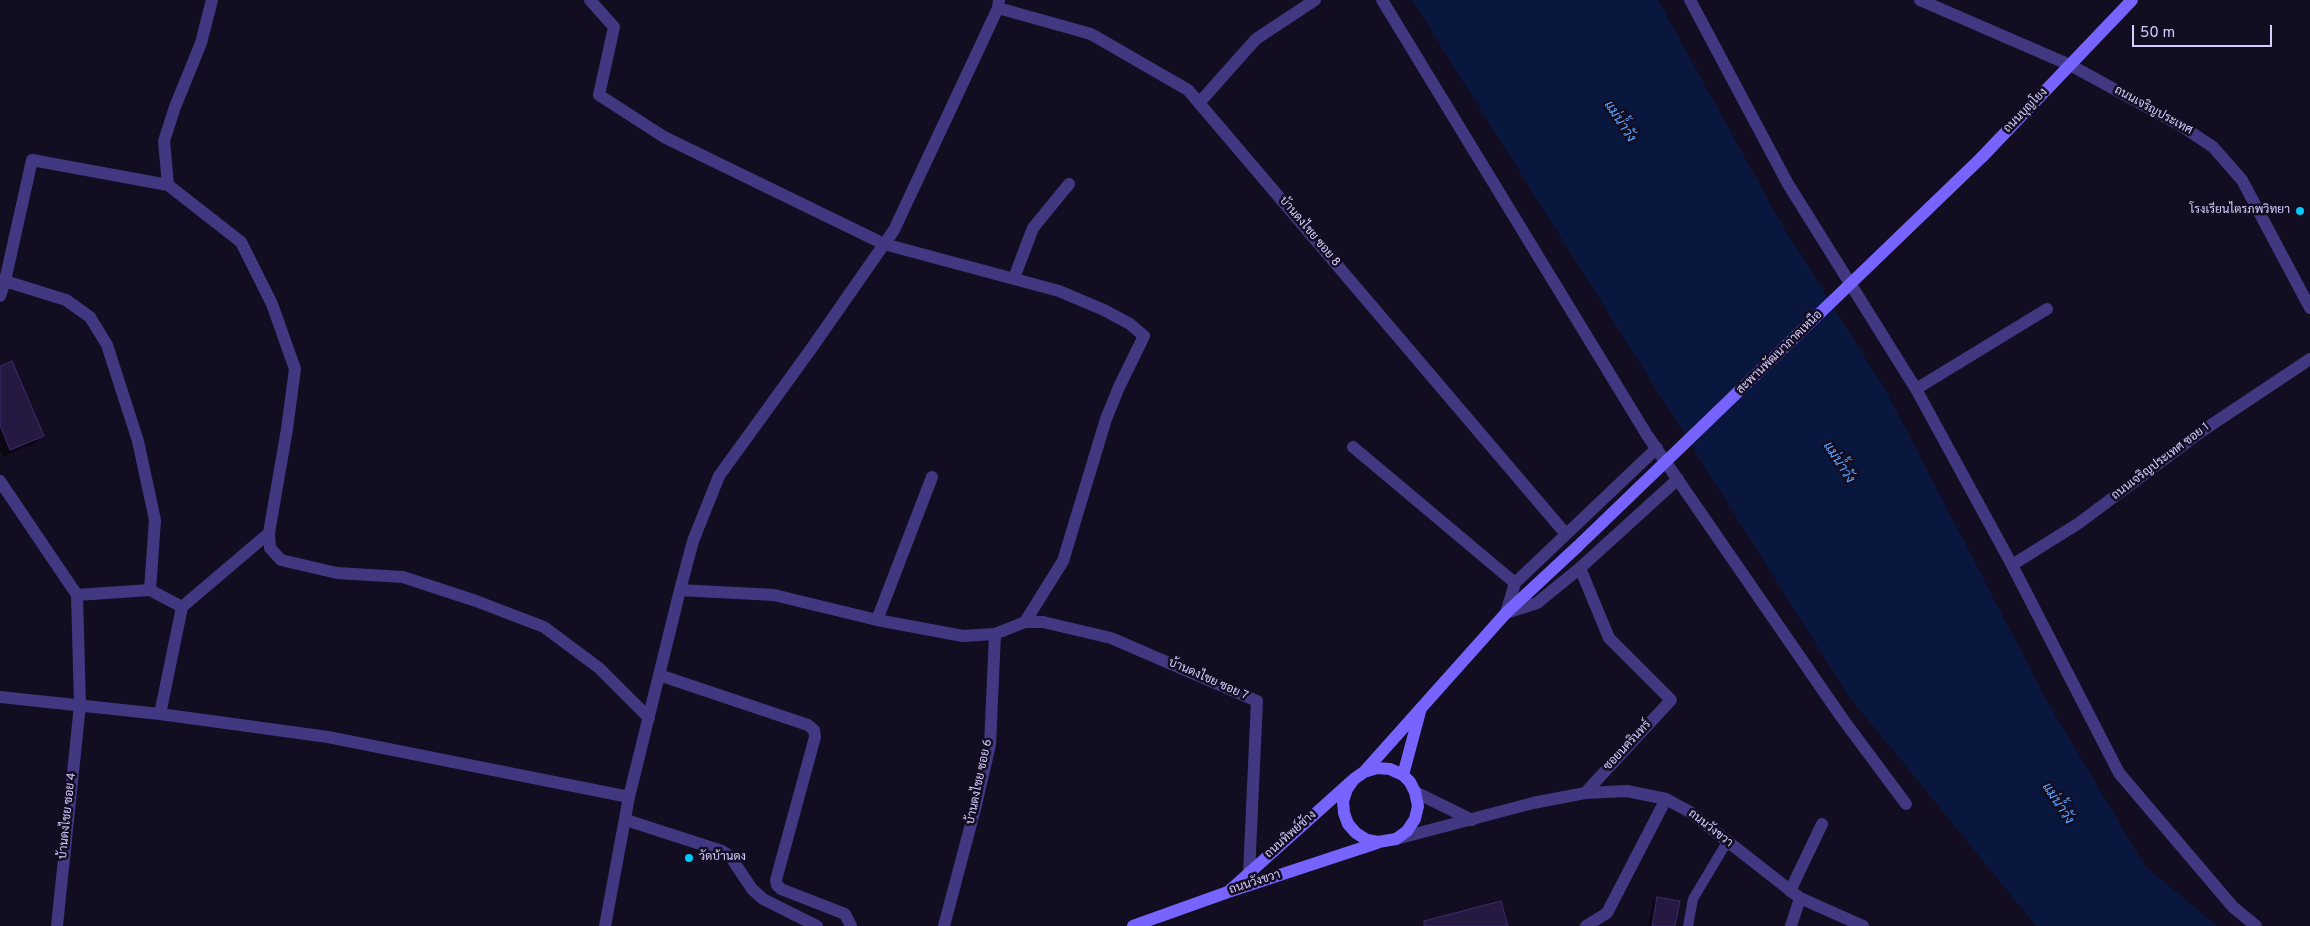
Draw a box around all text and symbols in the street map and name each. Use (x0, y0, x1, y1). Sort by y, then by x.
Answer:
scale bar (2135, 15, 2275, 47)
text: 50 m (2140, 24, 2175, 43)
street label: ถนนเจริญประเทศ (2111, 84, 2195, 138)
street label: ถนนบุญโยง (2001, 86, 2051, 136)
water label: แม่น้ำวัง (1599, 98, 1639, 146)
street label: บ้านดงไชย ซอย 8 (1276, 194, 1342, 270)
place label: โรงเรียนไตรภพวิทยา (2190, 204, 2290, 218)
marker: โรงเรียนไตรภพวิทยา (2294, 205, 2306, 217)
street label: สะพานพัฒนาภาคเหนือ (1734, 308, 1826, 398)
street label: ถนนเจริญประเทศ ซอย 1 (2109, 421, 2213, 503)
water label: แม่น้ำวัง (1818, 439, 1858, 487)
street label: บ้านดงไชย ซอย 7 (1166, 656, 1250, 704)
street label: ซอยนครินทร์ (1601, 718, 1655, 774)
street label: บ้านดงไชย ซอย 6 (964, 738, 996, 826)
street label: บ้านดงไชย ซอย 4 (56, 772, 80, 860)
water label: แม่น้ำวัง (2037, 780, 2077, 828)
street label: ถนนวังขวา (1685, 807, 1735, 851)
street label: ถนนทิพย์ช้าง (1262, 808, 1320, 862)
place label: วัดบ้านดง (699, 851, 746, 865)
marker: วัดบ้านดง (683, 852, 695, 864)
street label: ถนนวังขวา (1228, 868, 1282, 898)

